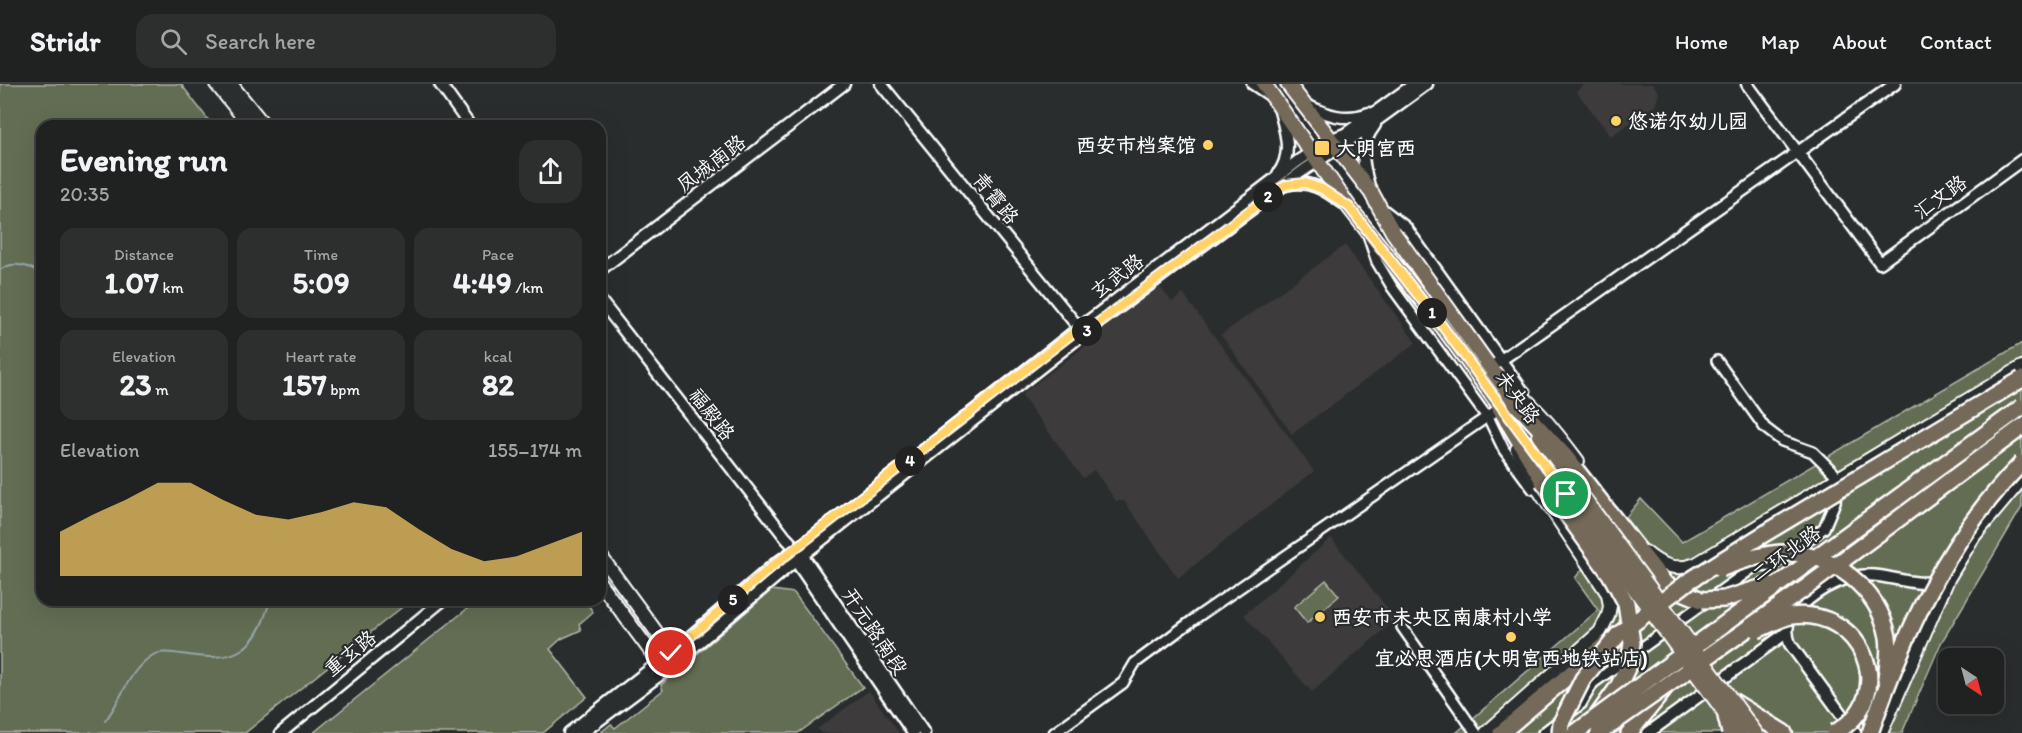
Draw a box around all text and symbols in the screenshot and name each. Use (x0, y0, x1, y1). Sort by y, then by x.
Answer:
search box (136, 14, 556, 68)
text: Stridr (30, 24, 100, 58)
icon: search (157, 25, 190, 58)
text: Search here (205, 28, 316, 55)
text: Home (1675, 29, 1728, 54)
text: Map (1761, 29, 1800, 54)
text: About (1833, 29, 1887, 54)
text: Contact (1920, 29, 1992, 54)
place label: 悠诺尔幼儿园 (1628, 109, 1748, 133)
marker: 悠诺尔幼儿园 (1609, 114, 1623, 128)
street label: 凤城南路 (672, 129, 751, 197)
place label: 西安市档案馆 (1076, 133, 1196, 157)
place label: 大明宫西 (1336, 136, 1416, 160)
marker: 西安市档案馆 (1201, 138, 1215, 152)
marker: 大明宫西 (1313, 139, 1331, 157)
text: Evening run (60, 140, 227, 179)
button: share (519, 140, 582, 203)
street label: 青霄路 (968, 167, 1025, 230)
street label: 汇文路 (1909, 169, 1972, 224)
text: 20:35 (60, 182, 109, 206)
pin: 2 (1253, 182, 1283, 212)
text: 2 (1264, 187, 1272, 206)
text: Distance (114, 245, 174, 264)
text: Time (304, 245, 338, 264)
text: Pace (482, 245, 514, 264)
street label: 玄武路 (1086, 248, 1149, 304)
text: 1.07 (104, 264, 159, 301)
text: 5:09 (292, 264, 350, 301)
text: 4:49 (453, 264, 512, 301)
text: km (159, 278, 184, 297)
text: /km (512, 278, 543, 297)
pin: 1 (1417, 298, 1447, 328)
text: 1 (1428, 303, 1436, 322)
pin: 3 (1072, 316, 1102, 346)
text: 3 (1083, 321, 1091, 340)
text: Elevation (112, 347, 176, 366)
text: Heart rate (286, 347, 356, 366)
text: kcal (484, 347, 512, 366)
text: 23 (119, 366, 152, 403)
text: 157 (282, 366, 327, 403)
text: 82 (482, 366, 514, 403)
street label: 未央路 (1491, 366, 1546, 429)
text: m (152, 380, 169, 399)
text: bpm (327, 380, 360, 399)
street label: 福殿路 (684, 383, 741, 446)
text: Elevation (60, 438, 139, 462)
text: 155–174 m (488, 438, 582, 462)
pin: 4 (895, 446, 925, 476)
text: 4 (905, 451, 915, 470)
pin (1540, 468, 1591, 519)
icon: arrive (1549, 477, 1582, 510)
street label: 二环北路 (1747, 519, 1826, 586)
street label: 开元路南段 (837, 583, 913, 679)
pin: 5 (718, 585, 748, 615)
text: 5 (729, 590, 737, 609)
place label: 西安市未央区南康村小学 (1332, 605, 1552, 629)
marker: 西安市未央区南康村小学 (1313, 610, 1327, 624)
street label: 重玄路 (319, 624, 382, 681)
pin (645, 627, 696, 678)
marker: 宜必思酒店(大明宫西地铁站店) (1504, 630, 1518, 644)
icon: check (654, 636, 687, 669)
place label: 宜必思酒店(大明宫西地铁站店) (1374, 646, 1648, 671)
north arrow (1938, 648, 2004, 714)
map controls (1938, 648, 2004, 714)

